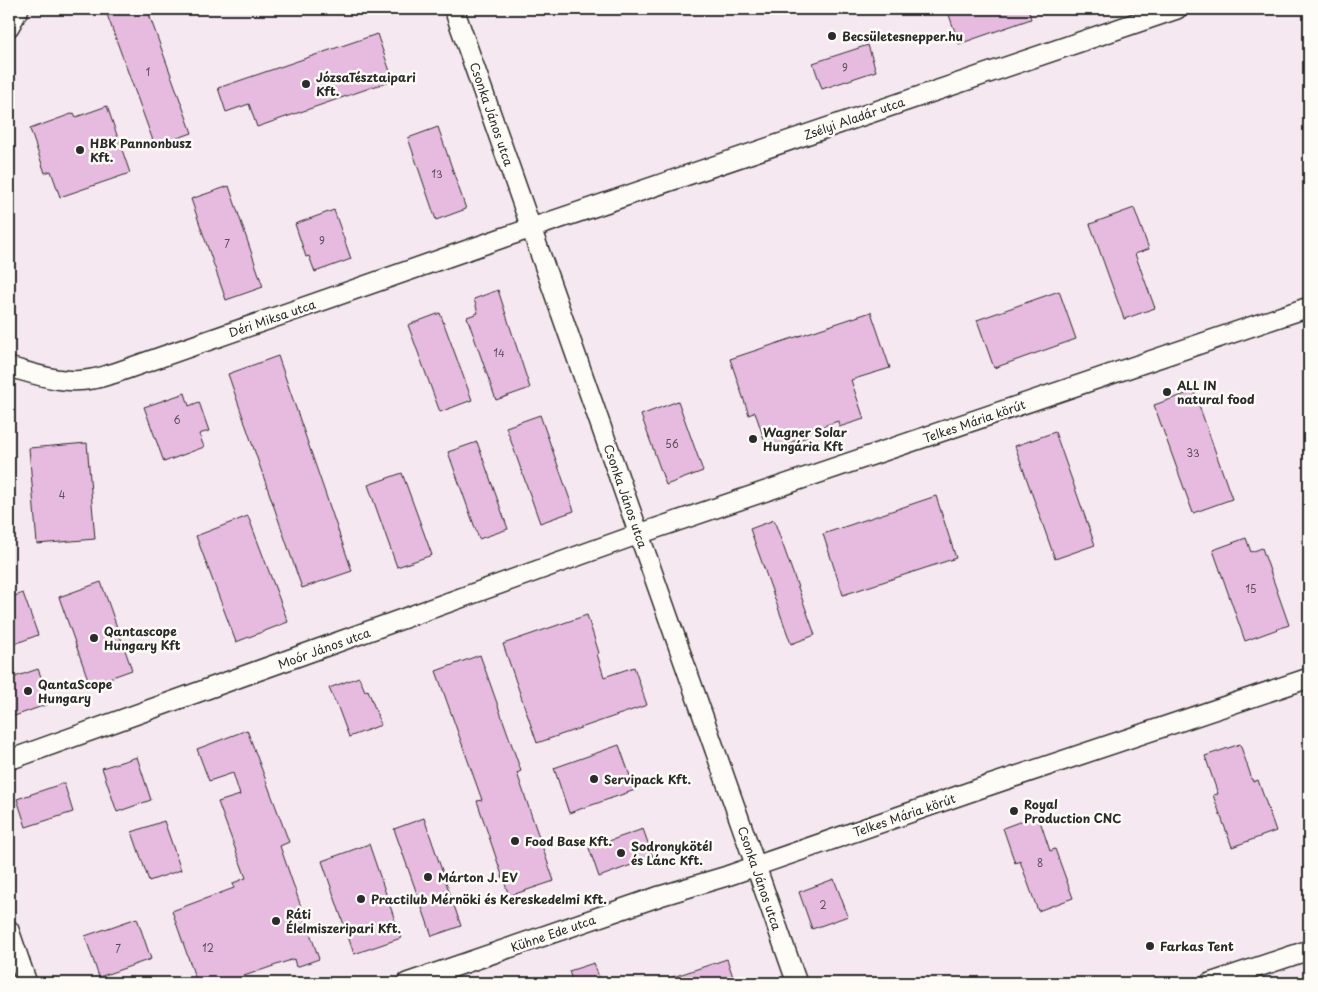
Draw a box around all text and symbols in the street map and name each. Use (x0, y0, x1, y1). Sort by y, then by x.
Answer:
place label: Becsületesnepper.hu (842, 27, 963, 45)
marker: Becsületesnepper.hu (826, 30, 838, 42)
street label: Csonka János utca (466, 60, 518, 169)
house number: 9 (842, 60, 848, 75)
house number: 1 (146, 64, 150, 79)
place label: JózsaTésztaipari Kft. (316, 68, 416, 100)
marker: JózsaTésztaipari Kft. (300, 78, 312, 90)
street label: Zsélyi Aladár utca (801, 92, 907, 144)
place label: HBK Pannonbusz Kft. (90, 134, 192, 166)
marker: HBK Pannonbusz Kft. (74, 144, 86, 156)
house number: 13 (431, 166, 443, 181)
house number: 9 (319, 233, 325, 248)
house number: 7 (224, 236, 230, 251)
street label: Déri Miksa utca (226, 295, 318, 341)
house number: 14 (493, 345, 505, 360)
place label: ALL IN natural food (1176, 376, 1255, 408)
marker: ALL IN natural food (1161, 386, 1173, 398)
street label: Telkes Mária körút (920, 395, 1028, 447)
house number: 6 (173, 412, 181, 427)
place label: Wagner Solar Hungária Kft (763, 423, 848, 455)
marker: Wagner Solar Hungária Kft (747, 433, 759, 445)
house number: 56 (665, 436, 679, 451)
street label: Csonka János utca (600, 442, 652, 551)
house number: 33 (1186, 445, 1200, 460)
house number: 4 (59, 487, 66, 502)
house number: 15 (1246, 581, 1256, 596)
place label: Qantascope Hungary Kft (104, 622, 181, 654)
street label: Moór János utca (275, 623, 373, 673)
marker: Qantascope Hungary Kft (88, 632, 100, 644)
place label: QantaScope Hungary (38, 675, 113, 707)
marker: QantaScope Hungary (22, 685, 34, 697)
place label: Servipack Kft. (604, 770, 691, 788)
marker: Servipack Kft. (588, 773, 600, 785)
street label: Telkes Mária körút (850, 789, 958, 841)
place label: Royal Production CNC (1024, 795, 1121, 827)
marker: Royal Production CNC (1008, 805, 1020, 817)
street label: Csonka János utca (734, 824, 786, 933)
place label: Food Base Kft. (525, 832, 612, 850)
marker: Food Base Kft. (509, 835, 521, 847)
place label: Sodronykötél és Lánc Kft. (631, 837, 712, 869)
marker: Sodronykötél és Lánc Kft. (615, 847, 627, 859)
house number: 8 (1037, 855, 1043, 870)
place label: Márton J. EV (438, 868, 518, 886)
marker: Márton J. EV (422, 871, 434, 883)
place label: Practilub Mérnöki és Kereskedelmi Kft. (371, 890, 607, 908)
marker: Practilub Mérnöki és Kereskedelmi Kft. (355, 893, 367, 905)
house number: 2 (819, 897, 827, 912)
place label: Ráti Élelmiszeripari Kft. (286, 905, 401, 937)
street label: Kühne Ede utca (508, 910, 598, 956)
marker: Ráti Élelmiszeripari Kft. (270, 915, 282, 927)
place label: Farkas Tent (1160, 937, 1234, 955)
house number: 12 (202, 940, 214, 955)
marker: Farkas Tent (1144, 940, 1156, 952)
house number: 7 (115, 941, 121, 956)

